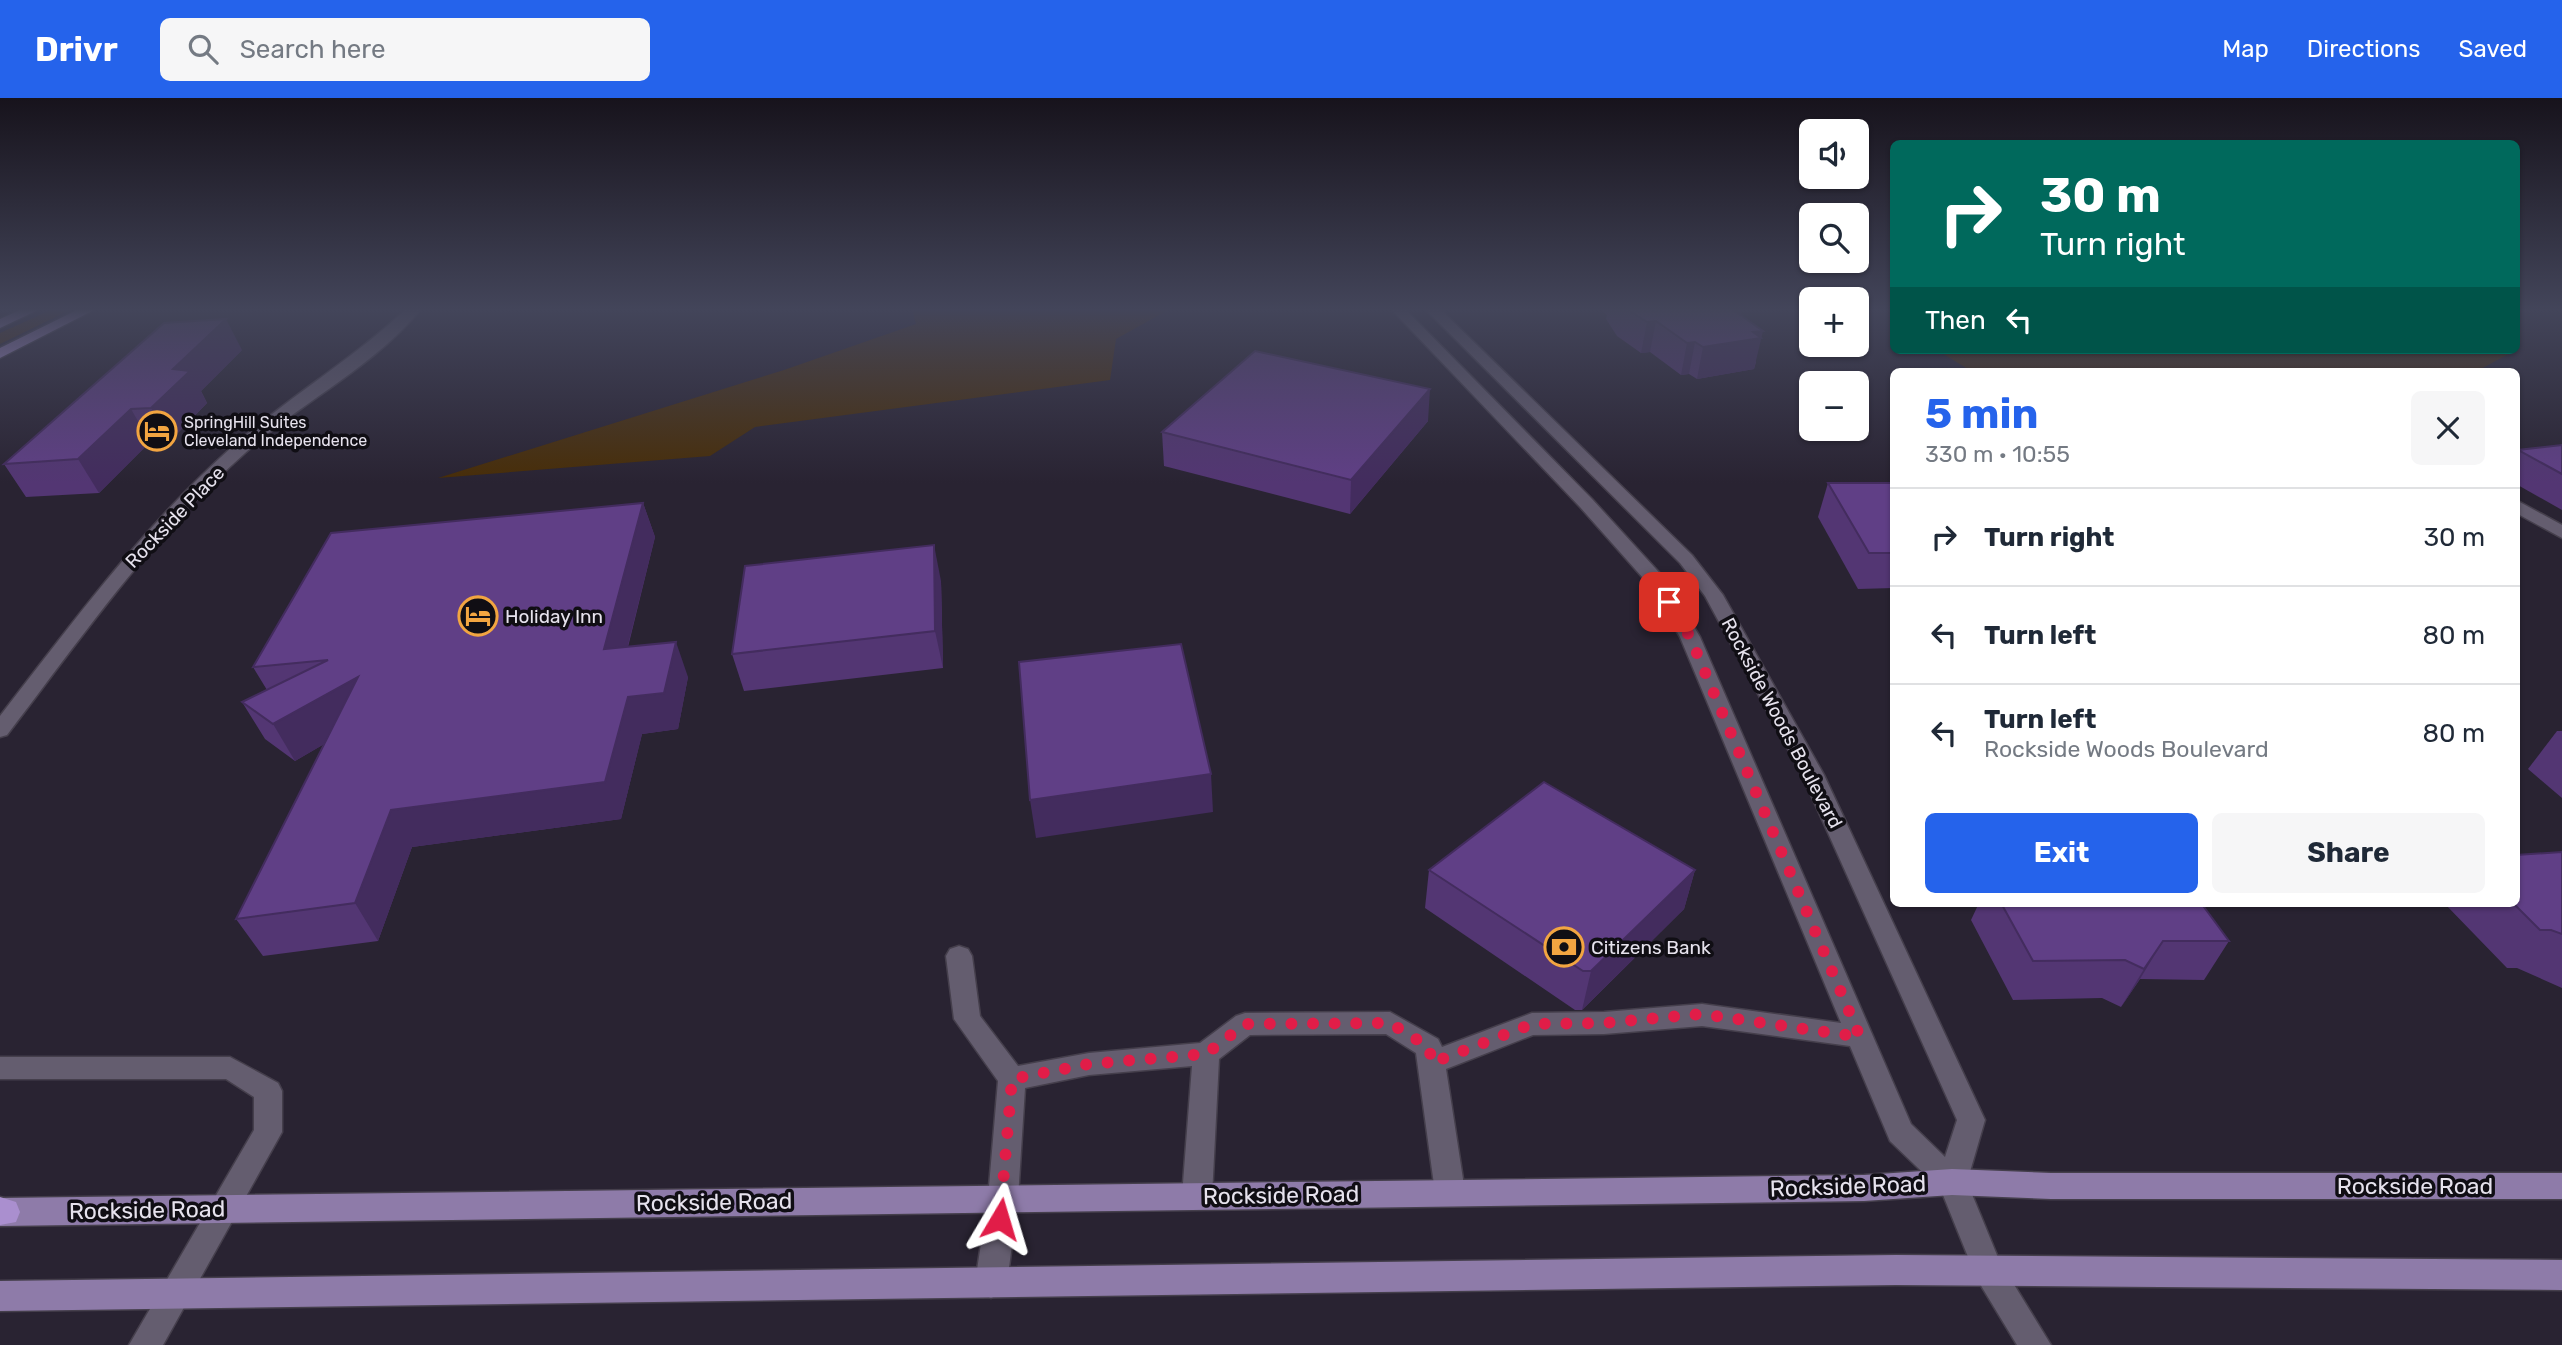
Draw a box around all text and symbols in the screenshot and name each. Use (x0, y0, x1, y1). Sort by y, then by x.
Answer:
search box (160, 18, 650, 81)
text: Drivr (35, 30, 118, 69)
icon: search (184, 30, 222, 68)
text: Search here (240, 34, 386, 65)
text: Map (2222, 35, 2269, 63)
text: Directions (2307, 35, 2420, 63)
text: Saved (2458, 35, 2527, 63)
map controls (1799, 119, 1869, 441)
button: sound (1799, 119, 1869, 189)
text: 30 m (2040, 166, 2161, 224)
icon: right (1925, 168, 2016, 259)
button: search (1799, 203, 1869, 273)
text: Turn right (2040, 225, 2185, 263)
button: + (1799, 287, 1869, 357)
icon: left (2000, 301, 2038, 339)
text: Then (1925, 305, 1986, 336)
button: − (1799, 371, 1869, 441)
text: 5 min (1925, 389, 2039, 439)
button: close (2411, 391, 2485, 465)
hotel icon: SpringHill Suites Cleveland Independence (136, 410, 178, 452)
place label: SpringHill Suites Cleveland Independence (184, 413, 367, 450)
text: 330 m · 10:55 (1925, 440, 2070, 468)
street label: Rockside Place (121, 461, 229, 573)
icon: right (1925, 518, 1963, 556)
text: Turn right (1984, 522, 2114, 553)
text: 30 m (2423, 522, 2485, 553)
pin (1639, 572, 1699, 632)
icon: arrive (1650, 583, 1688, 621)
hotel icon: Holiday Inn (457, 595, 499, 637)
place label: Holiday Inn (505, 605, 603, 628)
street label: Rockside Woods Boulevard (1717, 614, 1847, 832)
icon: left (1925, 616, 1963, 654)
text: Turn left (1984, 620, 2096, 651)
text: 80 m (2422, 620, 2485, 651)
text: Turn left (1984, 704, 2096, 735)
icon: left (1925, 714, 1963, 752)
text: 80 m (2422, 718, 2485, 749)
text: Rockside Woods Boulevard (1984, 735, 2269, 763)
button: Exit (1925, 813, 2198, 893)
button: Share (2212, 813, 2485, 893)
bank icon: Citizens Bank (1543, 926, 1585, 968)
place label: Citizens Bank (1591, 936, 1711, 959)
street label: Rockside Road (1769, 1169, 1927, 1203)
street label: Rockside Road (2337, 1172, 2493, 1200)
street label: Rockside Road (1203, 1180, 1359, 1210)
position arrow (963, 1182, 1037, 1256)
street label: Rockside Road (636, 1187, 792, 1217)
street label: Rockside Road (69, 1195, 225, 1225)

